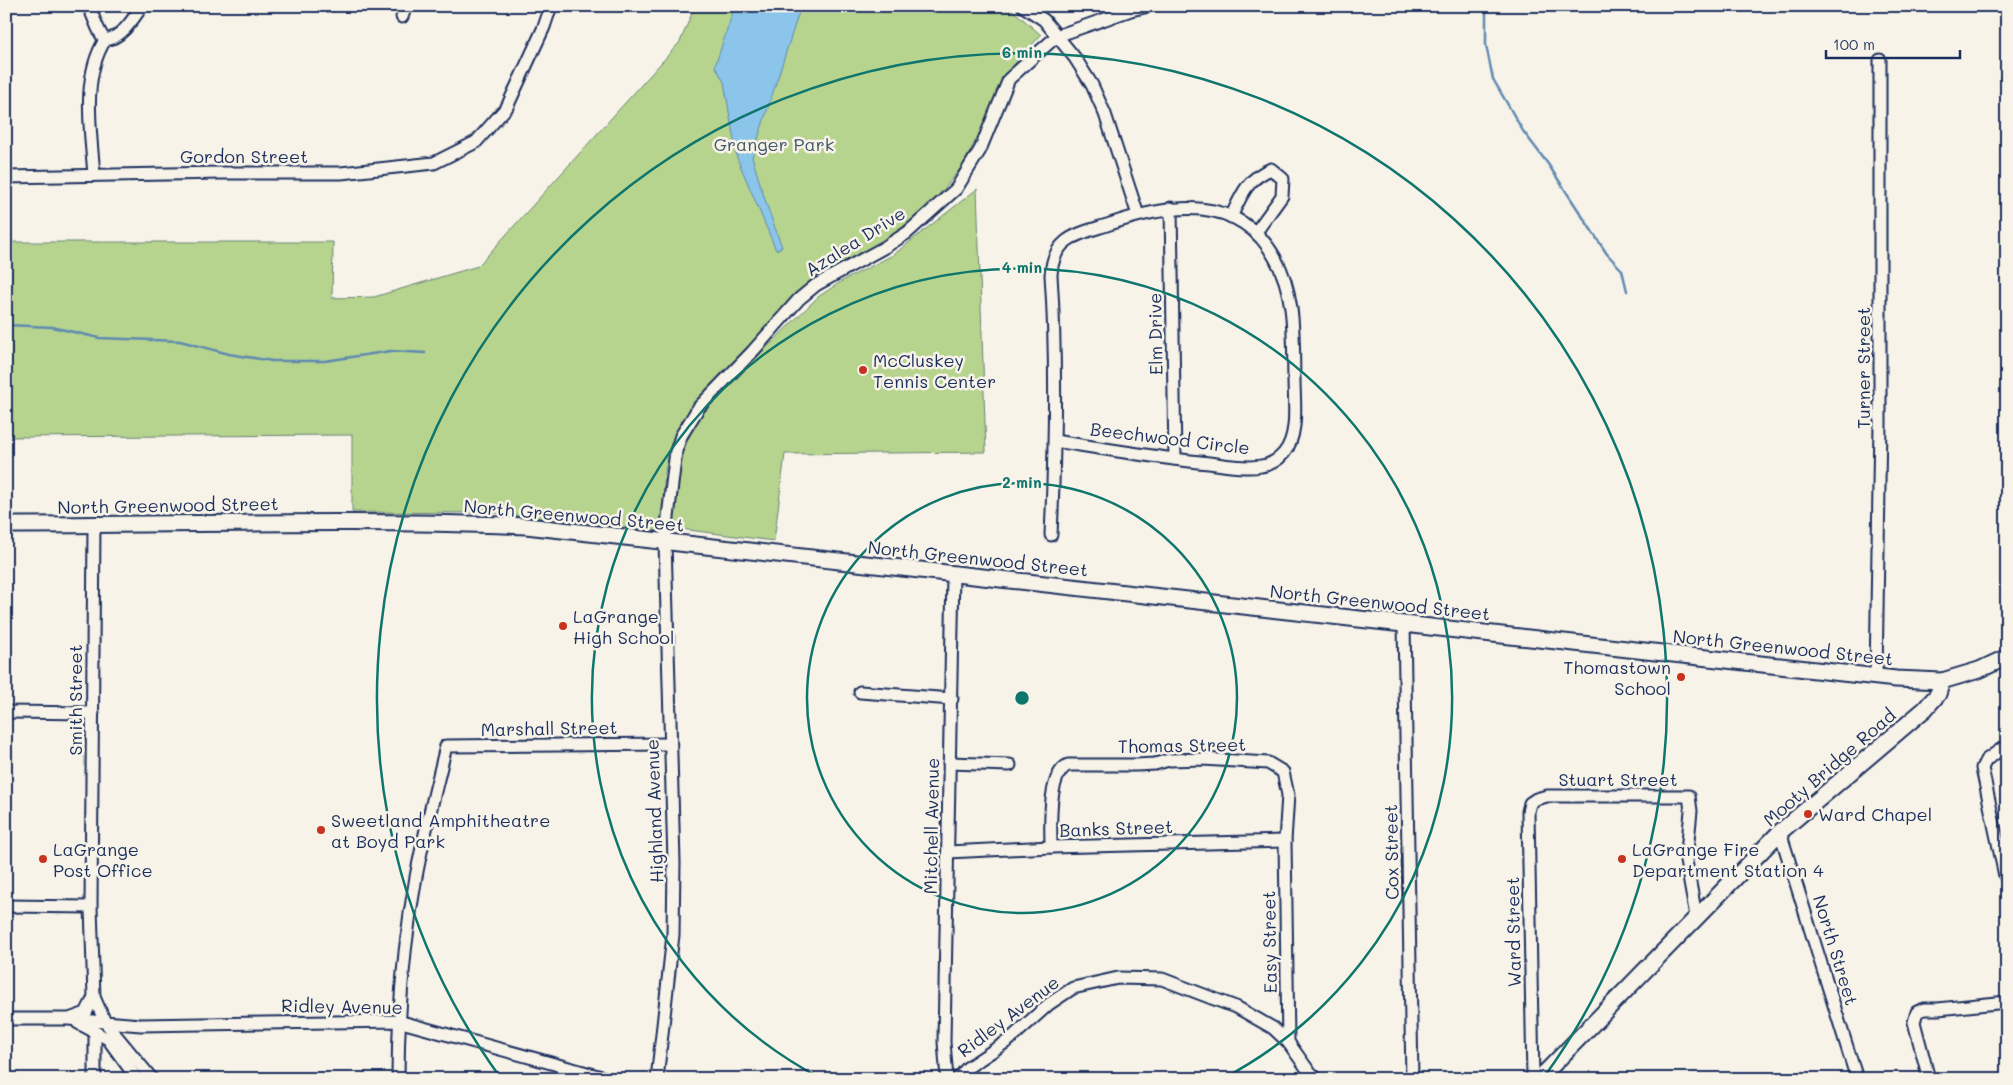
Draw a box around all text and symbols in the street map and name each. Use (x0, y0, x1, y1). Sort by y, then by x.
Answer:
scale bar (1826, 28, 1959, 60)
text: 100 m (1833, 34, 1875, 54)
text: 6 min (1002, 42, 1042, 62)
park label: Granger Park (714, 132, 834, 156)
street label: Gordon Street (180, 144, 308, 168)
street label: Azalea Drive (800, 201, 910, 281)
text: 4 min (1002, 257, 1042, 277)
street label: Elm Drive (1142, 293, 1168, 375)
street label: Turner Street (1851, 307, 1875, 429)
place label: McCluskey Tennis Center (873, 348, 996, 393)
marker: McCluskey Tennis Center (857, 364, 869, 376)
street label: Beechwood Circle (1089, 416, 1251, 460)
text: 2 min (1002, 472, 1042, 492)
street label: North Greenwood Street (57, 491, 279, 519)
street label: North Greenwood Street (463, 493, 685, 537)
street label: North Greenwood Street (867, 535, 1089, 581)
street label: North Greenwood Street (1269, 579, 1491, 625)
place label: LaGrange High School (573, 604, 674, 649)
marker: LaGrange High School (557, 620, 569, 632)
street label: North Greenwood Street (1672, 624, 1894, 670)
street label: Smith Street (63, 644, 87, 756)
place label: Thomastown School (1563, 655, 1671, 700)
marker: Thomastown School (1675, 671, 1687, 683)
centre of rings (1013, 689, 1031, 707)
street label: Mooty Bridge Road (1758, 703, 1900, 831)
street label: Marshall Street (480, 715, 618, 741)
street label: Thomas Street (1118, 732, 1246, 758)
street label: Highland Avenue (639, 739, 669, 883)
street label: Mitchell Avenue (918, 757, 944, 895)
street label: Stuart Street (1558, 767, 1678, 791)
place label: Ward Chapel (1818, 802, 1932, 826)
street label: Cox Street (1378, 804, 1404, 900)
place label: Sweetland Amphitheatre at Boyd Park (331, 808, 550, 853)
marker: Ward Chapel (1802, 808, 1814, 820)
street label: Banks Street (1059, 814, 1173, 842)
marker: Sweetland Amphitheatre at Boyd Park (315, 824, 327, 836)
place label: LaGrange Post Office (53, 837, 153, 882)
place label: LaGrange Fire Department Station 4 (1632, 837, 1824, 882)
marker: LaGrange Post Office (37, 853, 49, 865)
marker: LaGrange Fire Department Station 4 (1616, 853, 1628, 865)
street label: Ward Street (1500, 877, 1526, 987)
street label: Easy Street (1256, 890, 1282, 994)
street label: North Street (1808, 892, 1864, 1008)
street label: Ridley Avenue (952, 970, 1064, 1062)
street label: Ridley Avenue (281, 993, 403, 1019)

